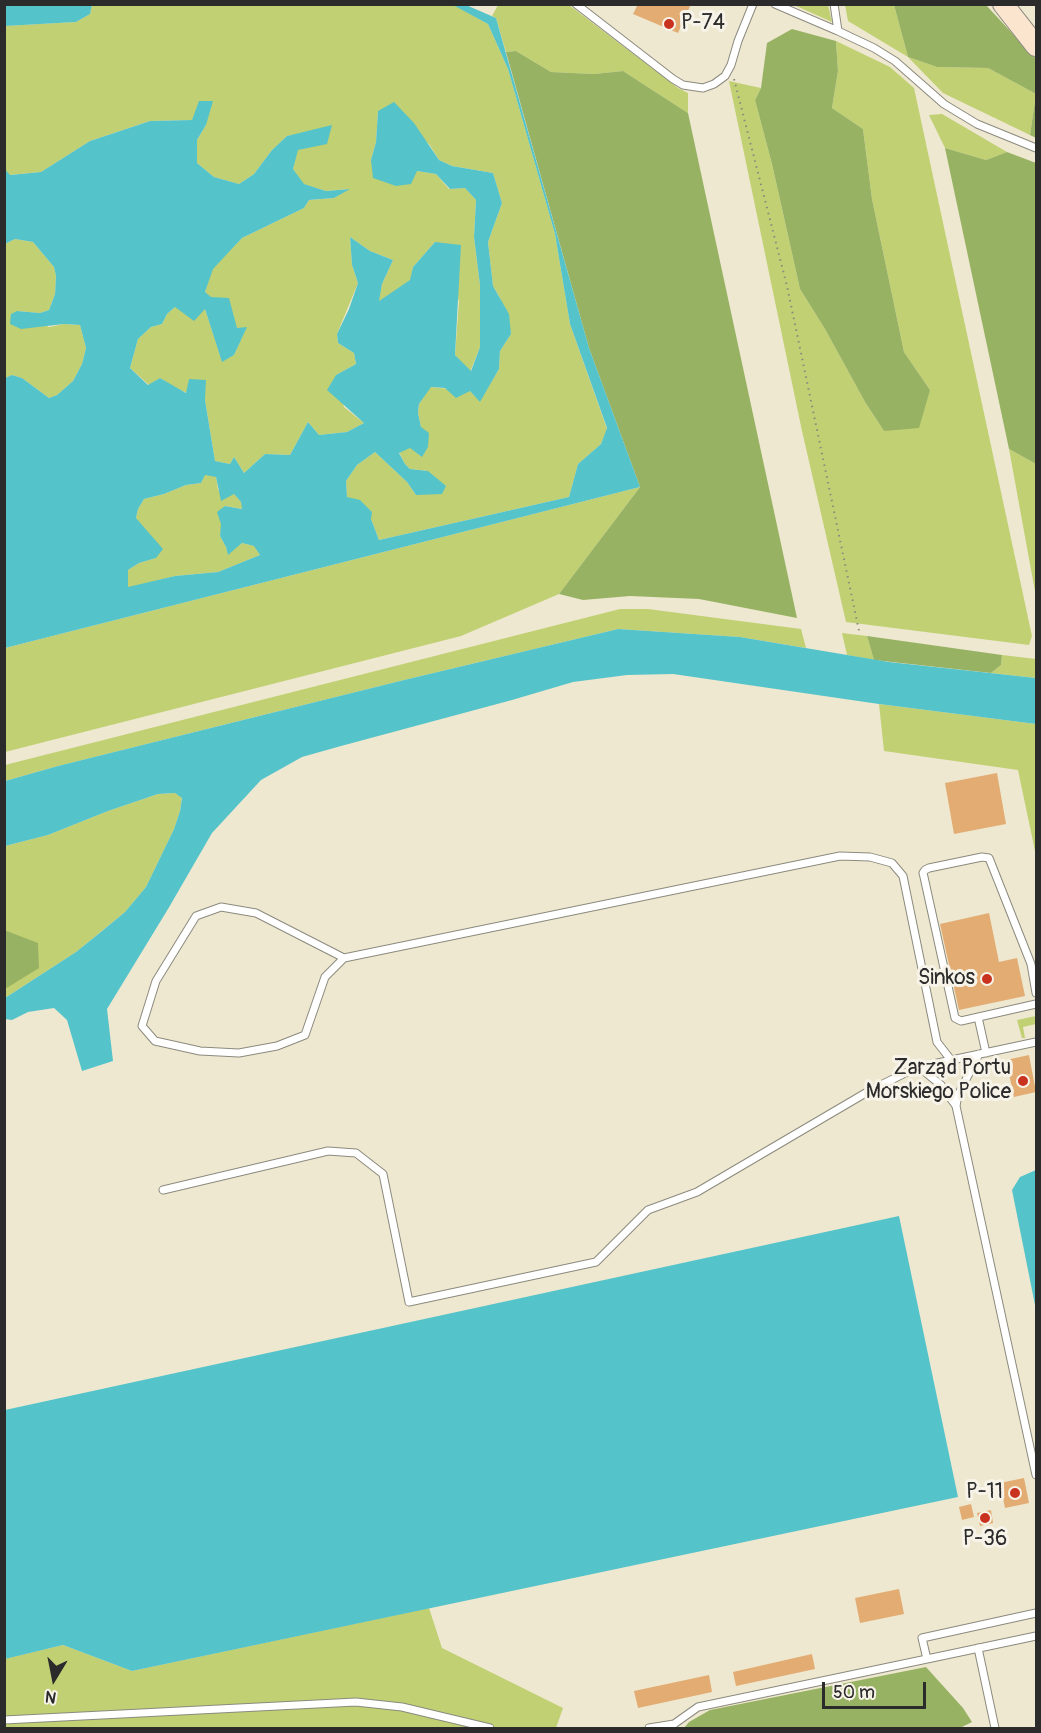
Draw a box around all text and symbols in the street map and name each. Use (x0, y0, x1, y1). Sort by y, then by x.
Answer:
place label: P-74 (681, 11, 725, 37)
marker: P-74 (662, 17, 676, 31)
place label: Sinkos (918, 966, 975, 992)
marker: Sinkos (980, 972, 994, 986)
place label: Zarząd Portu Morskiego Police (866, 1056, 1011, 1106)
marker: Zarząd Portu Morskiego Police (1016, 1074, 1030, 1088)
place label: P-11 (966, 1480, 1003, 1506)
marker: P-11 (1008, 1486, 1022, 1500)
marker: P-36 (978, 1511, 992, 1525)
place label: P-36 (963, 1527, 1007, 1553)
north arrow (24, 1649, 84, 1709)
scale bar (825, 1670, 928, 1708)
text: 50 m (833, 1681, 875, 1704)
text: N (44, 1686, 58, 1708)

